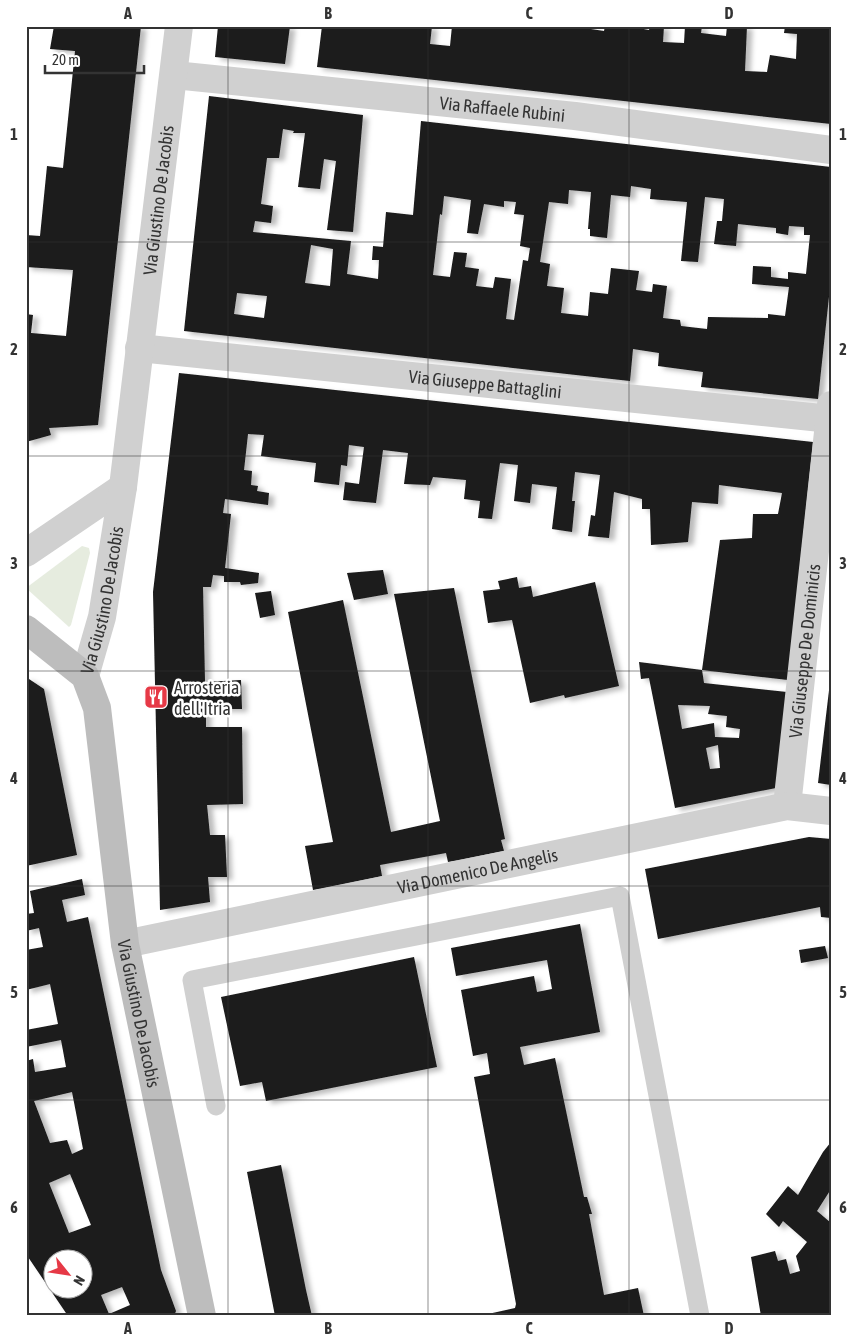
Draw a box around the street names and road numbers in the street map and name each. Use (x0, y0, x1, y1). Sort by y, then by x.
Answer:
street label: Via Raffaele Rubini (439, 92, 566, 125)
street label: Via Giustino De Jacobis (138, 124, 177, 276)
street label: Via Giuseppe Battaglini (408, 365, 563, 402)
street label: Via Giustino De Jacobis (76, 525, 127, 676)
street label: Via Giuseppe De Dominicis (784, 563, 824, 739)
street label: Via Domenico De Angelis (395, 844, 559, 897)
street label: Via Giustino De Jacobis (114, 938, 165, 1089)

